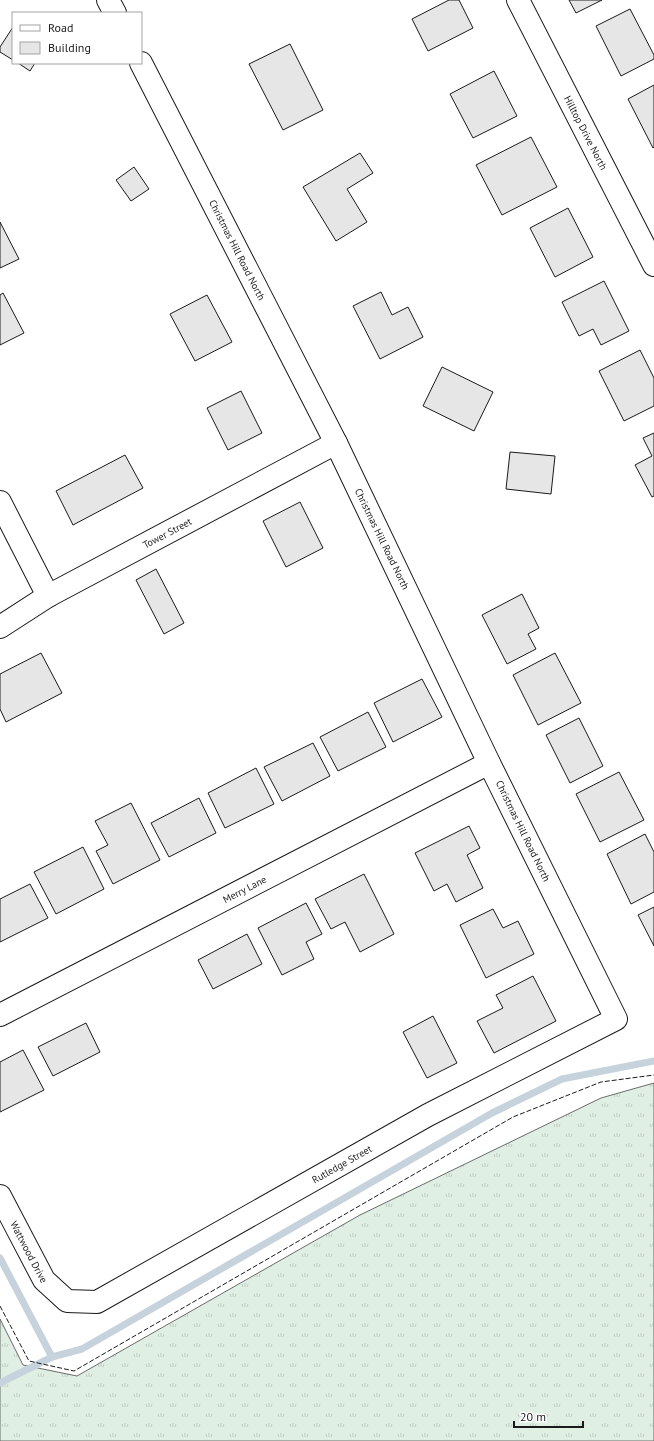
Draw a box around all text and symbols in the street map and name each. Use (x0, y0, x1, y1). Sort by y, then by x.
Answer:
legend (12, 12, 142, 64)
text: Road (48, 20, 73, 35)
text: Building (48, 40, 91, 55)
street label: Hilltop Drive North (562, 93, 610, 172)
street label: Christmas Hill Road North (206, 197, 268, 303)
street label: Christmas Hill Road North (352, 486, 412, 592)
street label: Tower Street (140, 514, 194, 551)
street label: Christmas Hill Road North (493, 778, 553, 884)
street label: Merry Lane (220, 872, 268, 906)
street label: Rutledge Street (309, 1141, 374, 1186)
street label: Wattwood Drive (8, 1219, 51, 1285)
scale bar (514, 1403, 583, 1429)
text: 20 m (520, 1409, 546, 1424)

